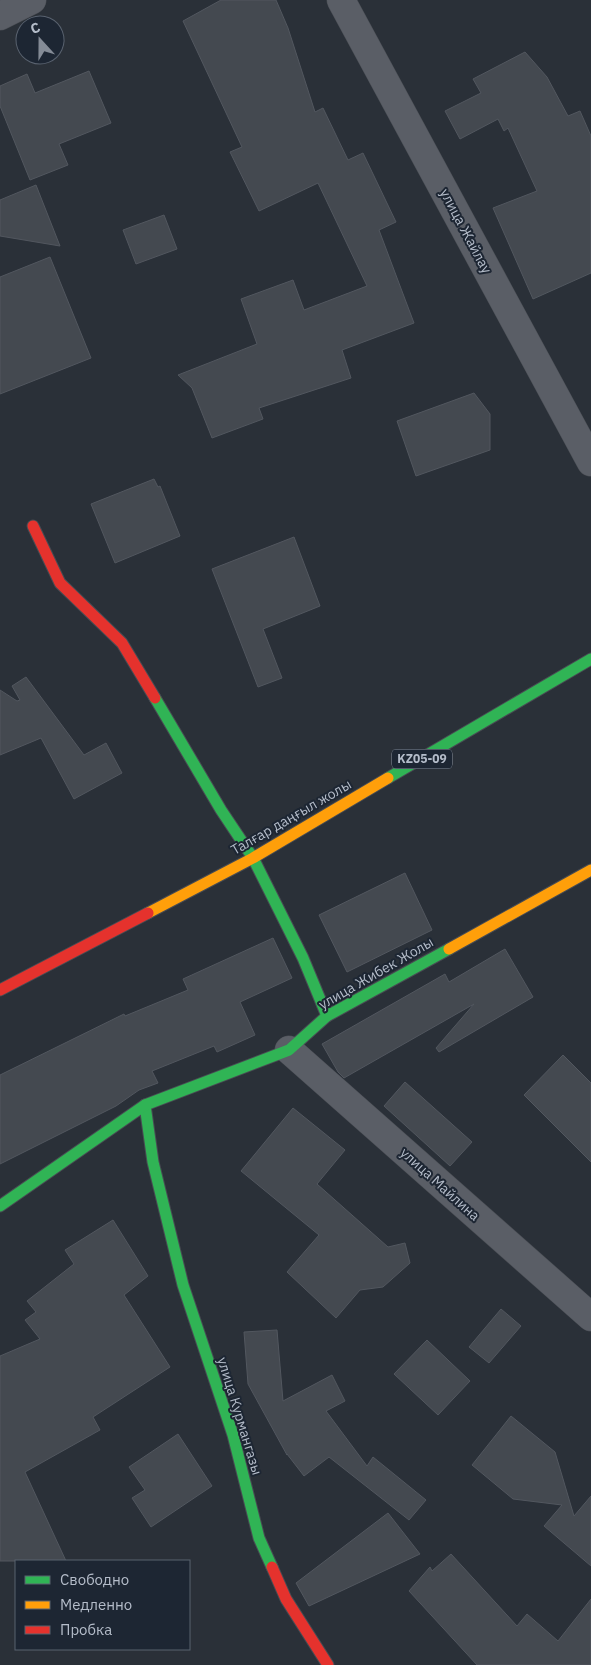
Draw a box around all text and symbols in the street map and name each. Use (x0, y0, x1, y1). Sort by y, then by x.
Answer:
north arrow (15, 15, 65, 65)
text: С (28, 18, 43, 38)
street label: улица Жайлау (436, 185, 496, 277)
road number: KZ05-09 (392, 750, 452, 769)
street label: Талғар даңғыл жолы (228, 775, 354, 859)
street label: улица Жибек Жолы (315, 933, 437, 1013)
street label: улица Майлина (396, 1144, 484, 1225)
street label: улица Курмангазы (214, 1355, 266, 1477)
legend (15, 1560, 190, 1650)
text: Свободно (60, 1570, 129, 1589)
text: Медленно (60, 1595, 132, 1614)
text: Пробка (60, 1620, 112, 1639)

